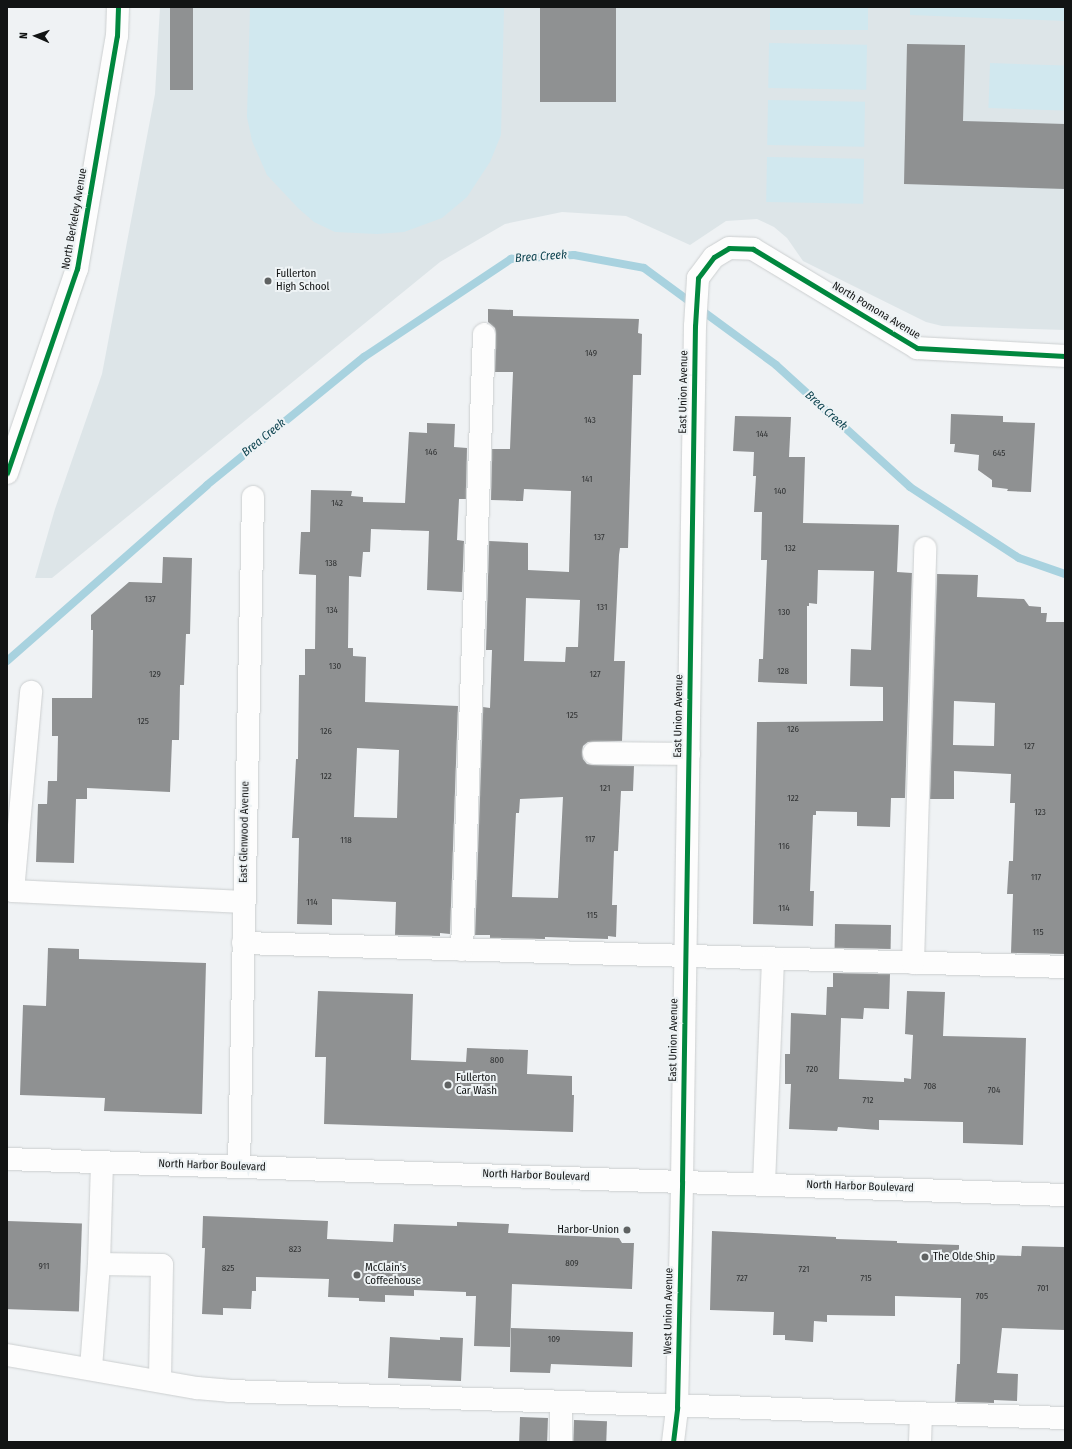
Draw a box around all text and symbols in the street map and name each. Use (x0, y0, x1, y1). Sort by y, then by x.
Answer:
north arrow (16, 16, 56, 56)
text: N (17, 32, 30, 39)
street label: North Berkeley Avenue (60, 167, 90, 271)
water label: Brea Creek (515, 248, 567, 266)
place label: Fullerton High School (276, 268, 329, 294)
marker: Fullerton High School (263, 276, 273, 286)
street label: North Pomona Avenue (830, 279, 922, 343)
house number: 149 (585, 348, 597, 358)
street label: East Union Avenue (677, 350, 691, 434)
water label: Brea Creek (802, 388, 850, 434)
house number: 143 (584, 415, 596, 425)
water label: Brea Creek (239, 416, 289, 460)
house number: 144 (756, 429, 768, 439)
house number: 146 (425, 447, 437, 457)
house number: 645 (993, 448, 1005, 458)
house number: 141 (582, 474, 592, 484)
house number: 140 (774, 486, 786, 496)
house number: 142 (331, 498, 343, 508)
house number: 137 (593, 532, 605, 542)
house number: 132 (784, 543, 796, 553)
house number: 138 (325, 558, 337, 568)
house number: 137 (144, 594, 156, 604)
house number: 131 (597, 602, 607, 612)
house number: 134 (326, 605, 338, 615)
house number: 130 (778, 607, 790, 617)
house number: 130 (329, 661, 341, 671)
house number: 128 (777, 666, 789, 676)
house number: 129 (149, 669, 161, 679)
house number: 127 (589, 669, 601, 679)
street label: East Union Avenue (672, 674, 686, 758)
house number: 125 (566, 710, 578, 720)
house number: 125 (137, 716, 149, 726)
house number: 126 (787, 724, 799, 734)
house number: 126 (320, 726, 332, 736)
house number: 127 (1023, 741, 1035, 751)
house number: 122 (320, 771, 332, 781)
street label: East Glenwood Avenue (238, 781, 252, 883)
house number: 121 (600, 783, 610, 793)
house number: 122 (787, 793, 799, 803)
house number: 123 (1034, 807, 1046, 817)
house number: 117 (585, 834, 595, 844)
house number: 118 (340, 835, 352, 845)
house number: 116 (778, 841, 790, 851)
house number: 117 (1031, 872, 1041, 882)
house number: 114 (306, 897, 318, 907)
house number: 114 (778, 903, 790, 913)
house number: 115 (586, 910, 598, 920)
house number: 115 (1032, 927, 1044, 937)
street label: East Union Avenue (667, 998, 681, 1082)
house number: 800 (490, 1055, 504, 1065)
house number: 720 (806, 1064, 818, 1074)
place label: Fullerton Car Wash (456, 1072, 497, 1098)
marker: Fullerton Car Wash (443, 1080, 453, 1090)
house number: 708 (924, 1081, 936, 1091)
house number: 704 (988, 1085, 1000, 1095)
house number: 712 (862, 1095, 874, 1105)
street label: North Harbor Boulevard (158, 1158, 266, 1174)
street label: North Harbor Boulevard (482, 1168, 590, 1184)
street label: North Harbor Boulevard (806, 1179, 914, 1195)
place label: Harbor-Union (557, 1223, 619, 1237)
marker: Harbor-Union (622, 1225, 632, 1235)
house number: 823 (289, 1244, 301, 1254)
place label: The Olde Ship (933, 1250, 995, 1264)
marker: The Olde Ship (920, 1252, 930, 1262)
house number: 809 (565, 1258, 579, 1268)
house number: 911 (38, 1261, 50, 1271)
place label: McClain's Coffeehouse (365, 1262, 421, 1288)
house number: 825 (222, 1263, 234, 1273)
house number: 721 (799, 1264, 809, 1274)
street label: West Union Avenue (662, 1268, 676, 1354)
marker: McClain's Coffeehouse (352, 1270, 362, 1280)
house number: 727 (736, 1273, 748, 1283)
house number: 715 (860, 1273, 872, 1283)
house number: 701 (1037, 1283, 1049, 1293)
house number: 705 (976, 1291, 988, 1301)
house number: 109 (548, 1334, 560, 1344)

